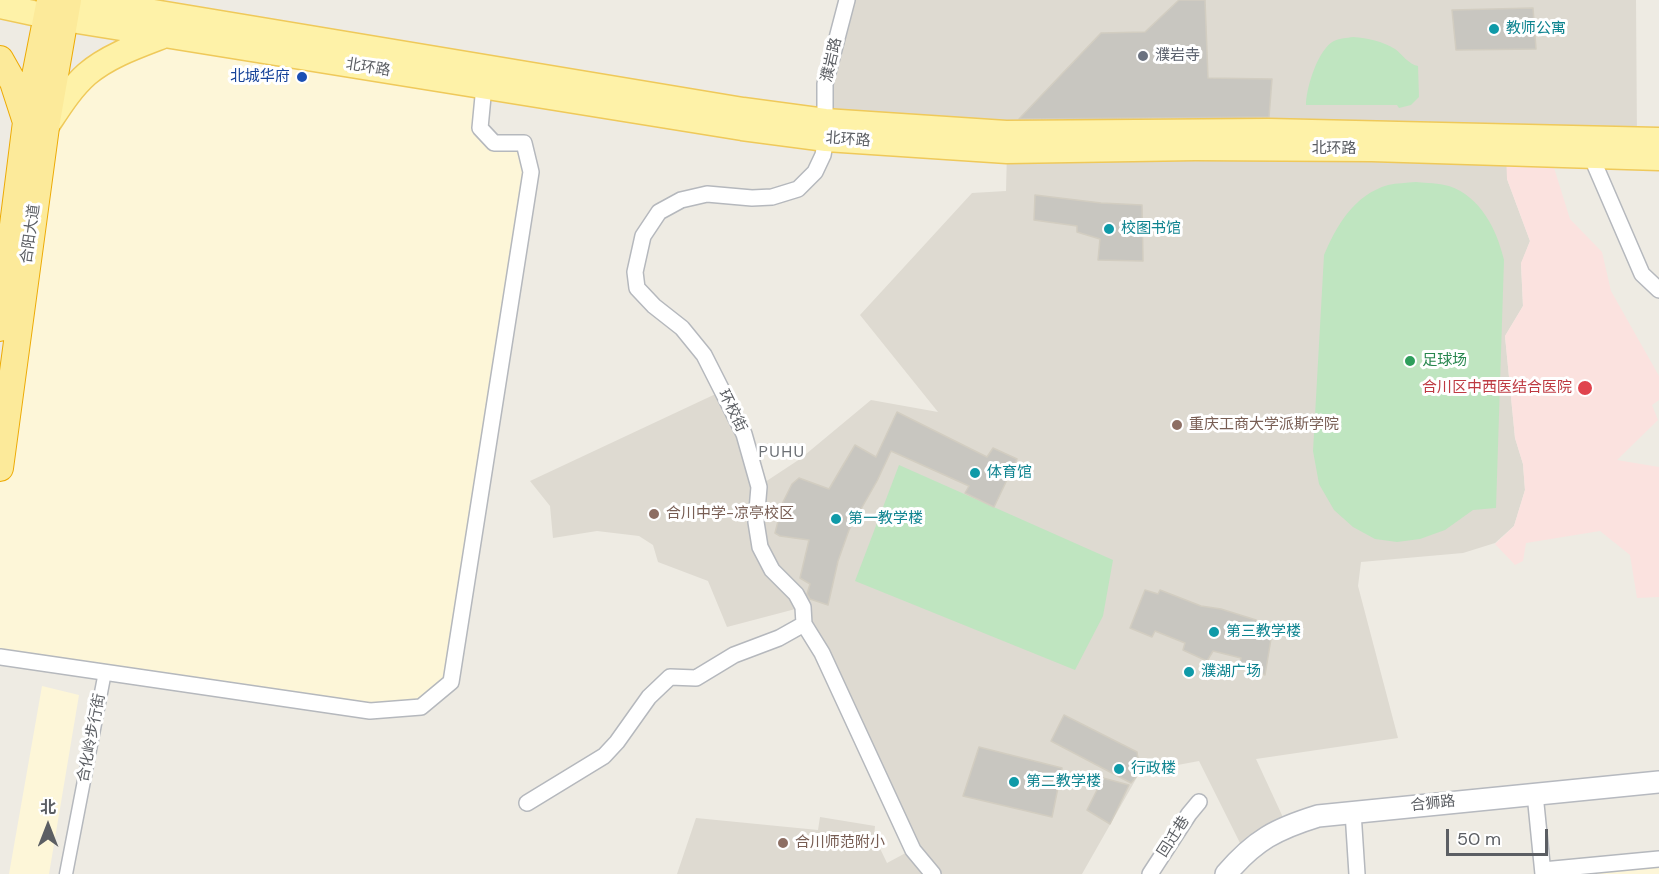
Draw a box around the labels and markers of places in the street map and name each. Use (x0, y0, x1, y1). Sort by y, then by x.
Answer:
place label: 教师公寓 (1506, 20, 1566, 38)
marker: 教师公寓 (1487, 22, 1501, 36)
place label: 濮岩寺 (1155, 47, 1200, 65)
marker: 濮岩寺 (1136, 49, 1150, 63)
place label: 北城华府 (230, 68, 290, 86)
marker: 北城华府 (295, 70, 309, 84)
place label: 校图书馆 (1121, 220, 1181, 238)
marker: 校图书馆 (1102, 222, 1116, 236)
place label: 足球场 (1422, 352, 1467, 370)
marker: 足球场 (1403, 354, 1417, 368)
place label: 合川区中西医结合医院 (1422, 379, 1572, 397)
marker: 合川区中西医结合医院 (1576, 379, 1594, 397)
place label: 重庆工商大学派斯学院 (1189, 416, 1339, 434)
marker: 重庆工商大学派斯学院 (1170, 418, 1184, 432)
place label: 体育馆 (987, 464, 1032, 482)
marker: 体育馆 (968, 466, 982, 480)
place label: 合川中学-凉亭校区 (666, 505, 794, 523)
marker: 合川中学-凉亭校区 (647, 507, 661, 521)
place label: 第一教学楼 (848, 510, 923, 528)
marker: 第一教学楼 (829, 512, 843, 526)
place label: 第三教学楼 (1226, 623, 1301, 641)
marker: 第三教学楼 (1207, 625, 1221, 639)
place label: 濮湖广场 (1201, 663, 1261, 681)
marker: 濮湖广场 (1182, 665, 1196, 679)
place label: 行政楼 (1131, 760, 1176, 778)
marker: 行政楼 (1112, 762, 1126, 776)
place label: 第二教学楼 (1026, 773, 1101, 791)
marker: 第二教学楼 (1007, 775, 1021, 789)
place label: 合川师范附小 (795, 834, 885, 852)
marker: 合川师范附小 (776, 836, 790, 850)

